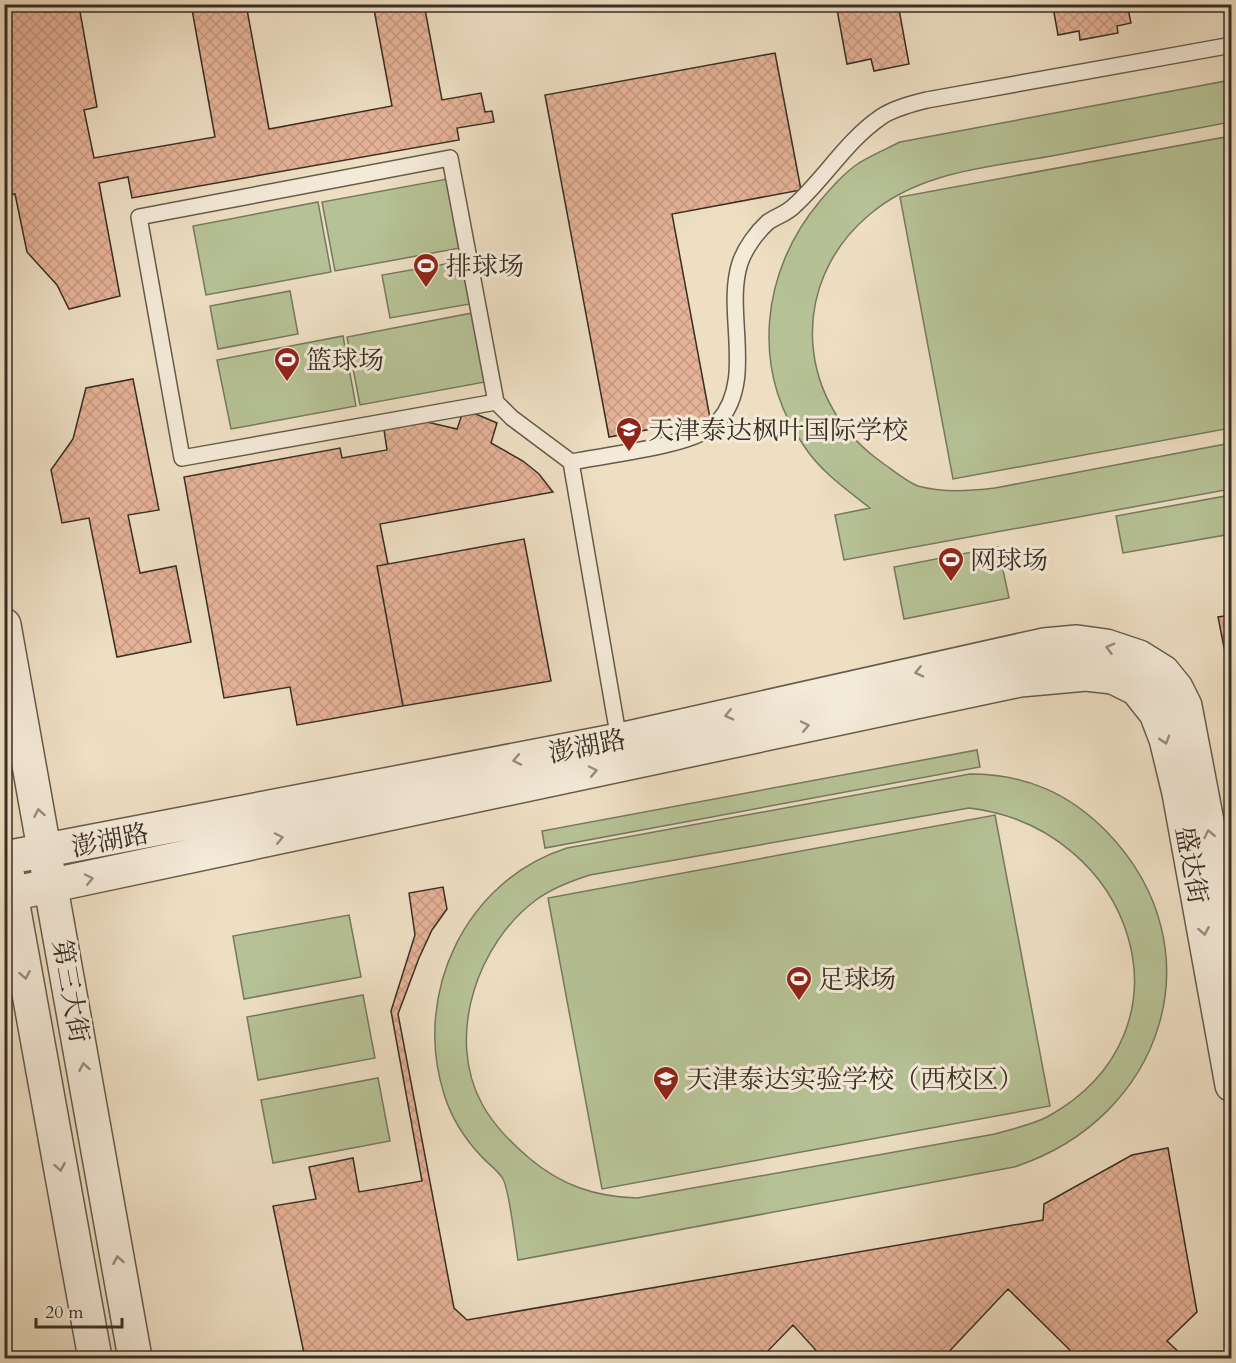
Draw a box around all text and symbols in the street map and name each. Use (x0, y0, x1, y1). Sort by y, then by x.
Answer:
place label: 排球场 (446, 249, 524, 284)
sports icon: 排球场 (411, 251, 441, 289)
place label: 篮球场 (306, 343, 384, 378)
sports icon: 篮球场 (272, 345, 302, 383)
place label: 天津泰达枫叶国际学校 (648, 413, 908, 448)
school or university icon: 天津泰达枫叶国际学校 (614, 415, 644, 453)
place label: 网球场 (970, 543, 1048, 578)
sports icon: 网球场 (936, 545, 966, 583)
one-way arrow (1105, 643, 1116, 655)
one-way arrow (914, 664, 924, 677)
one-way arrow (724, 708, 734, 721)
one-way arrow (799, 721, 809, 734)
street label: 澎湖路 (545, 722, 629, 771)
one-way arrow (1158, 734, 1170, 745)
one-way arrow (513, 753, 523, 766)
one-way arrow (588, 766, 598, 779)
one-way arrow (33, 809, 46, 819)
street label: 澎湖路 (68, 816, 152, 865)
street label: 盛达街 (1167, 824, 1216, 907)
one-way arrow (1203, 829, 1216, 839)
one-way arrow (274, 833, 284, 846)
one-way arrow (84, 873, 94, 886)
one-way arrow (1197, 926, 1209, 935)
street label: 第三大街 (44, 937, 97, 1045)
place label: 足球场 (818, 962, 896, 997)
sports icon: 足球场 (784, 964, 814, 1002)
one-way arrow (19, 971, 31, 980)
place label: 天津泰达实验学校（西校区） (686, 1062, 1024, 1097)
one-way arrow (79, 1063, 91, 1072)
school or university icon: 天津泰达实验学校（西校区） (651, 1064, 681, 1102)
one-way arrow (53, 1162, 66, 1172)
one-way arrow (112, 1255, 125, 1265)
scale bar (36, 1291, 122, 1329)
text: 20 m (45, 1300, 84, 1325)

